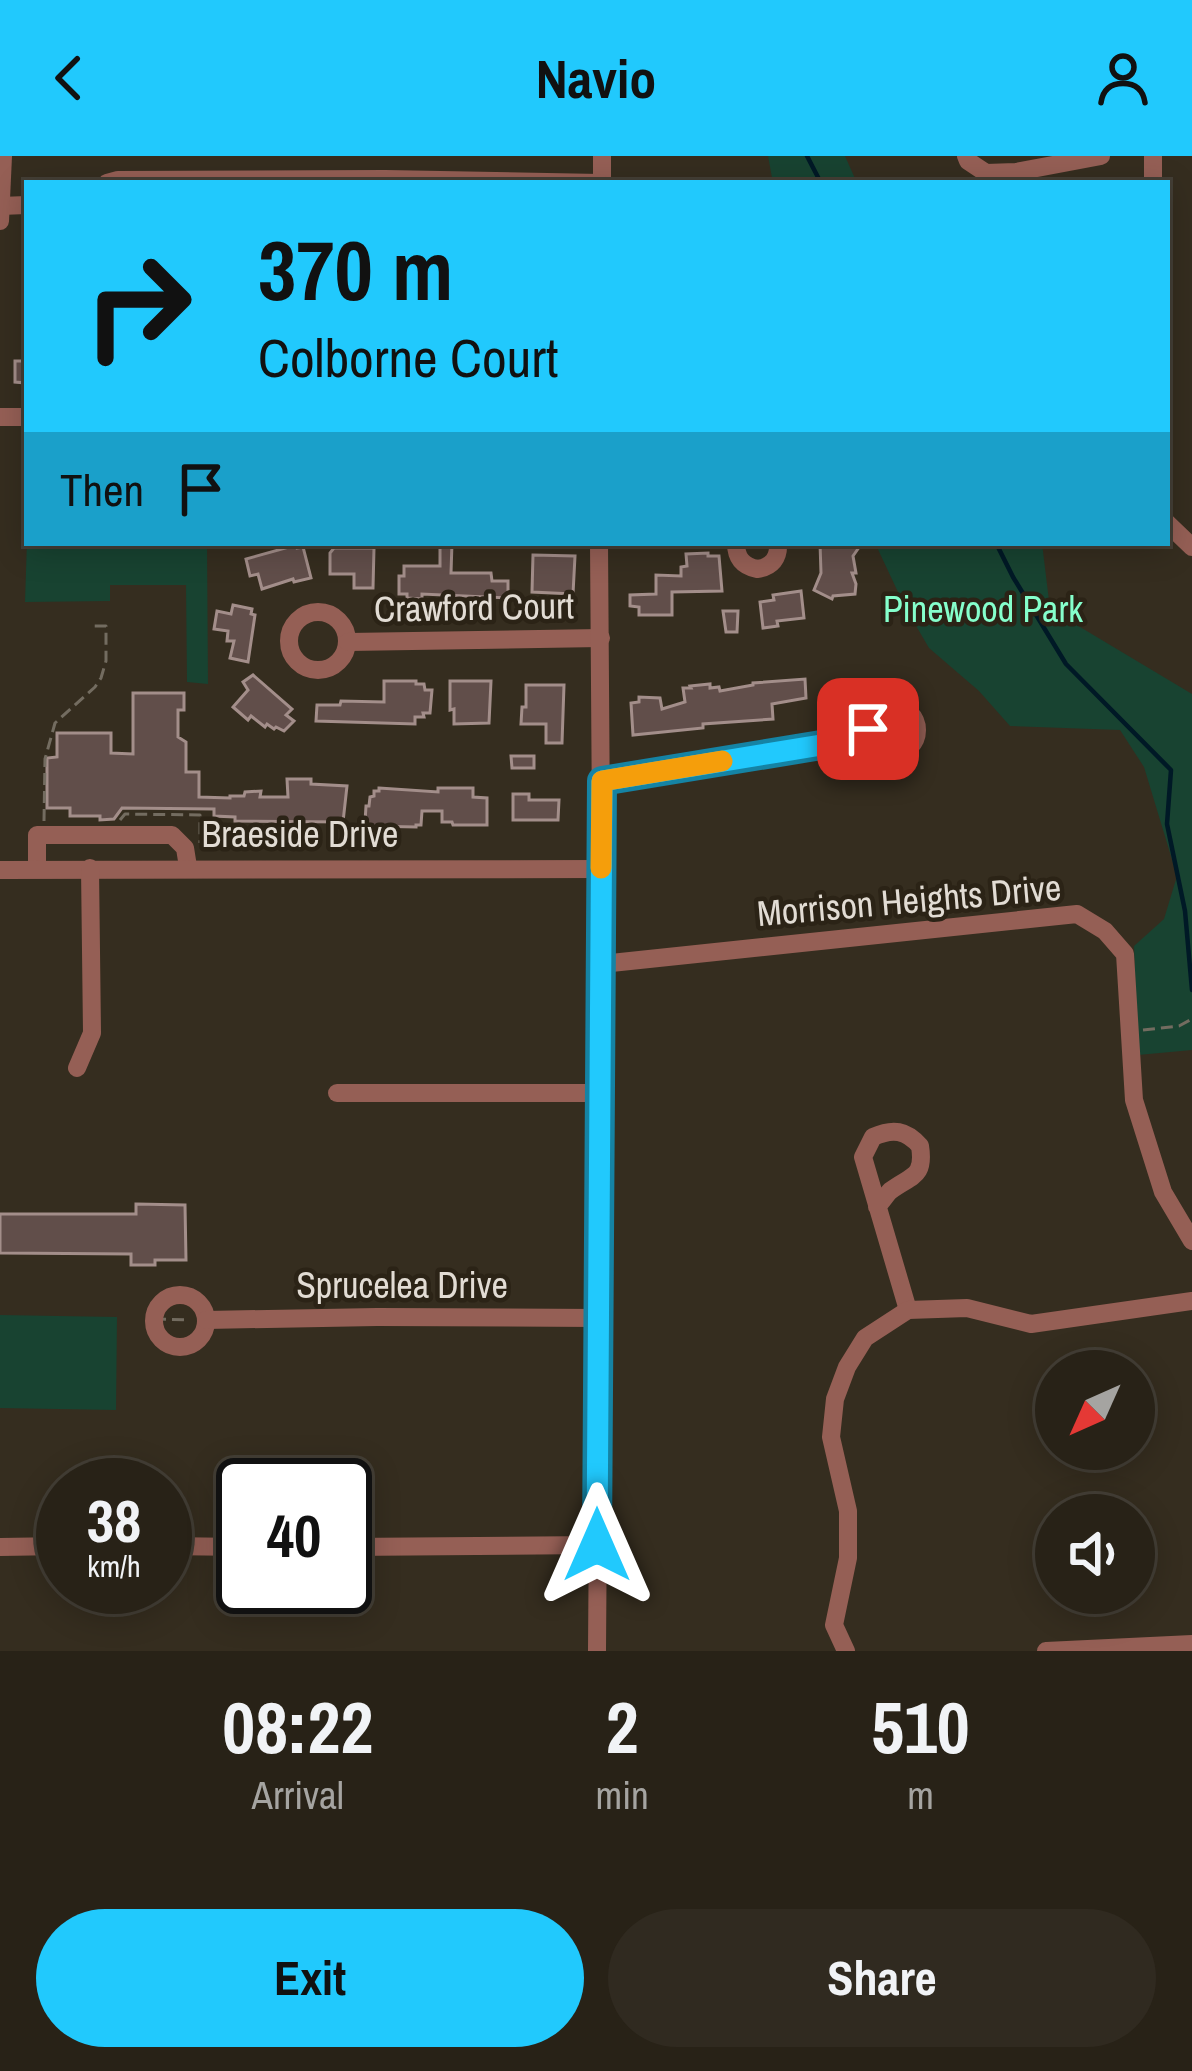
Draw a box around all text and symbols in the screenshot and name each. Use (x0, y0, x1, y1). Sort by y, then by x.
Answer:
text: Navio (536, 42, 656, 115)
icon: back (36, 45, 102, 111)
icon: person (1090, 45, 1156, 111)
text: 370 m (258, 213, 453, 326)
icon: right (60, 228, 216, 384)
text: Colborne Court (258, 321, 558, 394)
icon: arrive (168, 456, 234, 522)
text: Then (60, 459, 144, 520)
street label: Crawford Court (374, 581, 574, 633)
park label: Pinewood Park (883, 585, 1083, 633)
pin (817, 678, 919, 780)
icon: arrive (835, 696, 901, 762)
street label: Braeside Drive (202, 810, 398, 858)
street label: Morrison Heights Drive (755, 863, 1063, 937)
street label: Sprucelea Drive (296, 1261, 508, 1309)
north arrow (1035, 1350, 1155, 1470)
map controls (1035, 1350, 1155, 1614)
speed limit sign: 40 (216, 1458, 372, 1614)
text: 38 (87, 1480, 141, 1561)
position arrow (534, 1482, 660, 1608)
button: sound (1035, 1494, 1155, 1614)
text: km/h (87, 1546, 141, 1586)
text: 08:22 (222, 1678, 373, 1775)
text: 2 (606, 1678, 639, 1775)
text: 510 (871, 1678, 970, 1775)
text: Arrival (252, 1769, 344, 1821)
text: min (596, 1769, 649, 1821)
text: m (907, 1769, 934, 1821)
button: Exit (36, 1909, 584, 2047)
button: Share (608, 1909, 1156, 2047)

